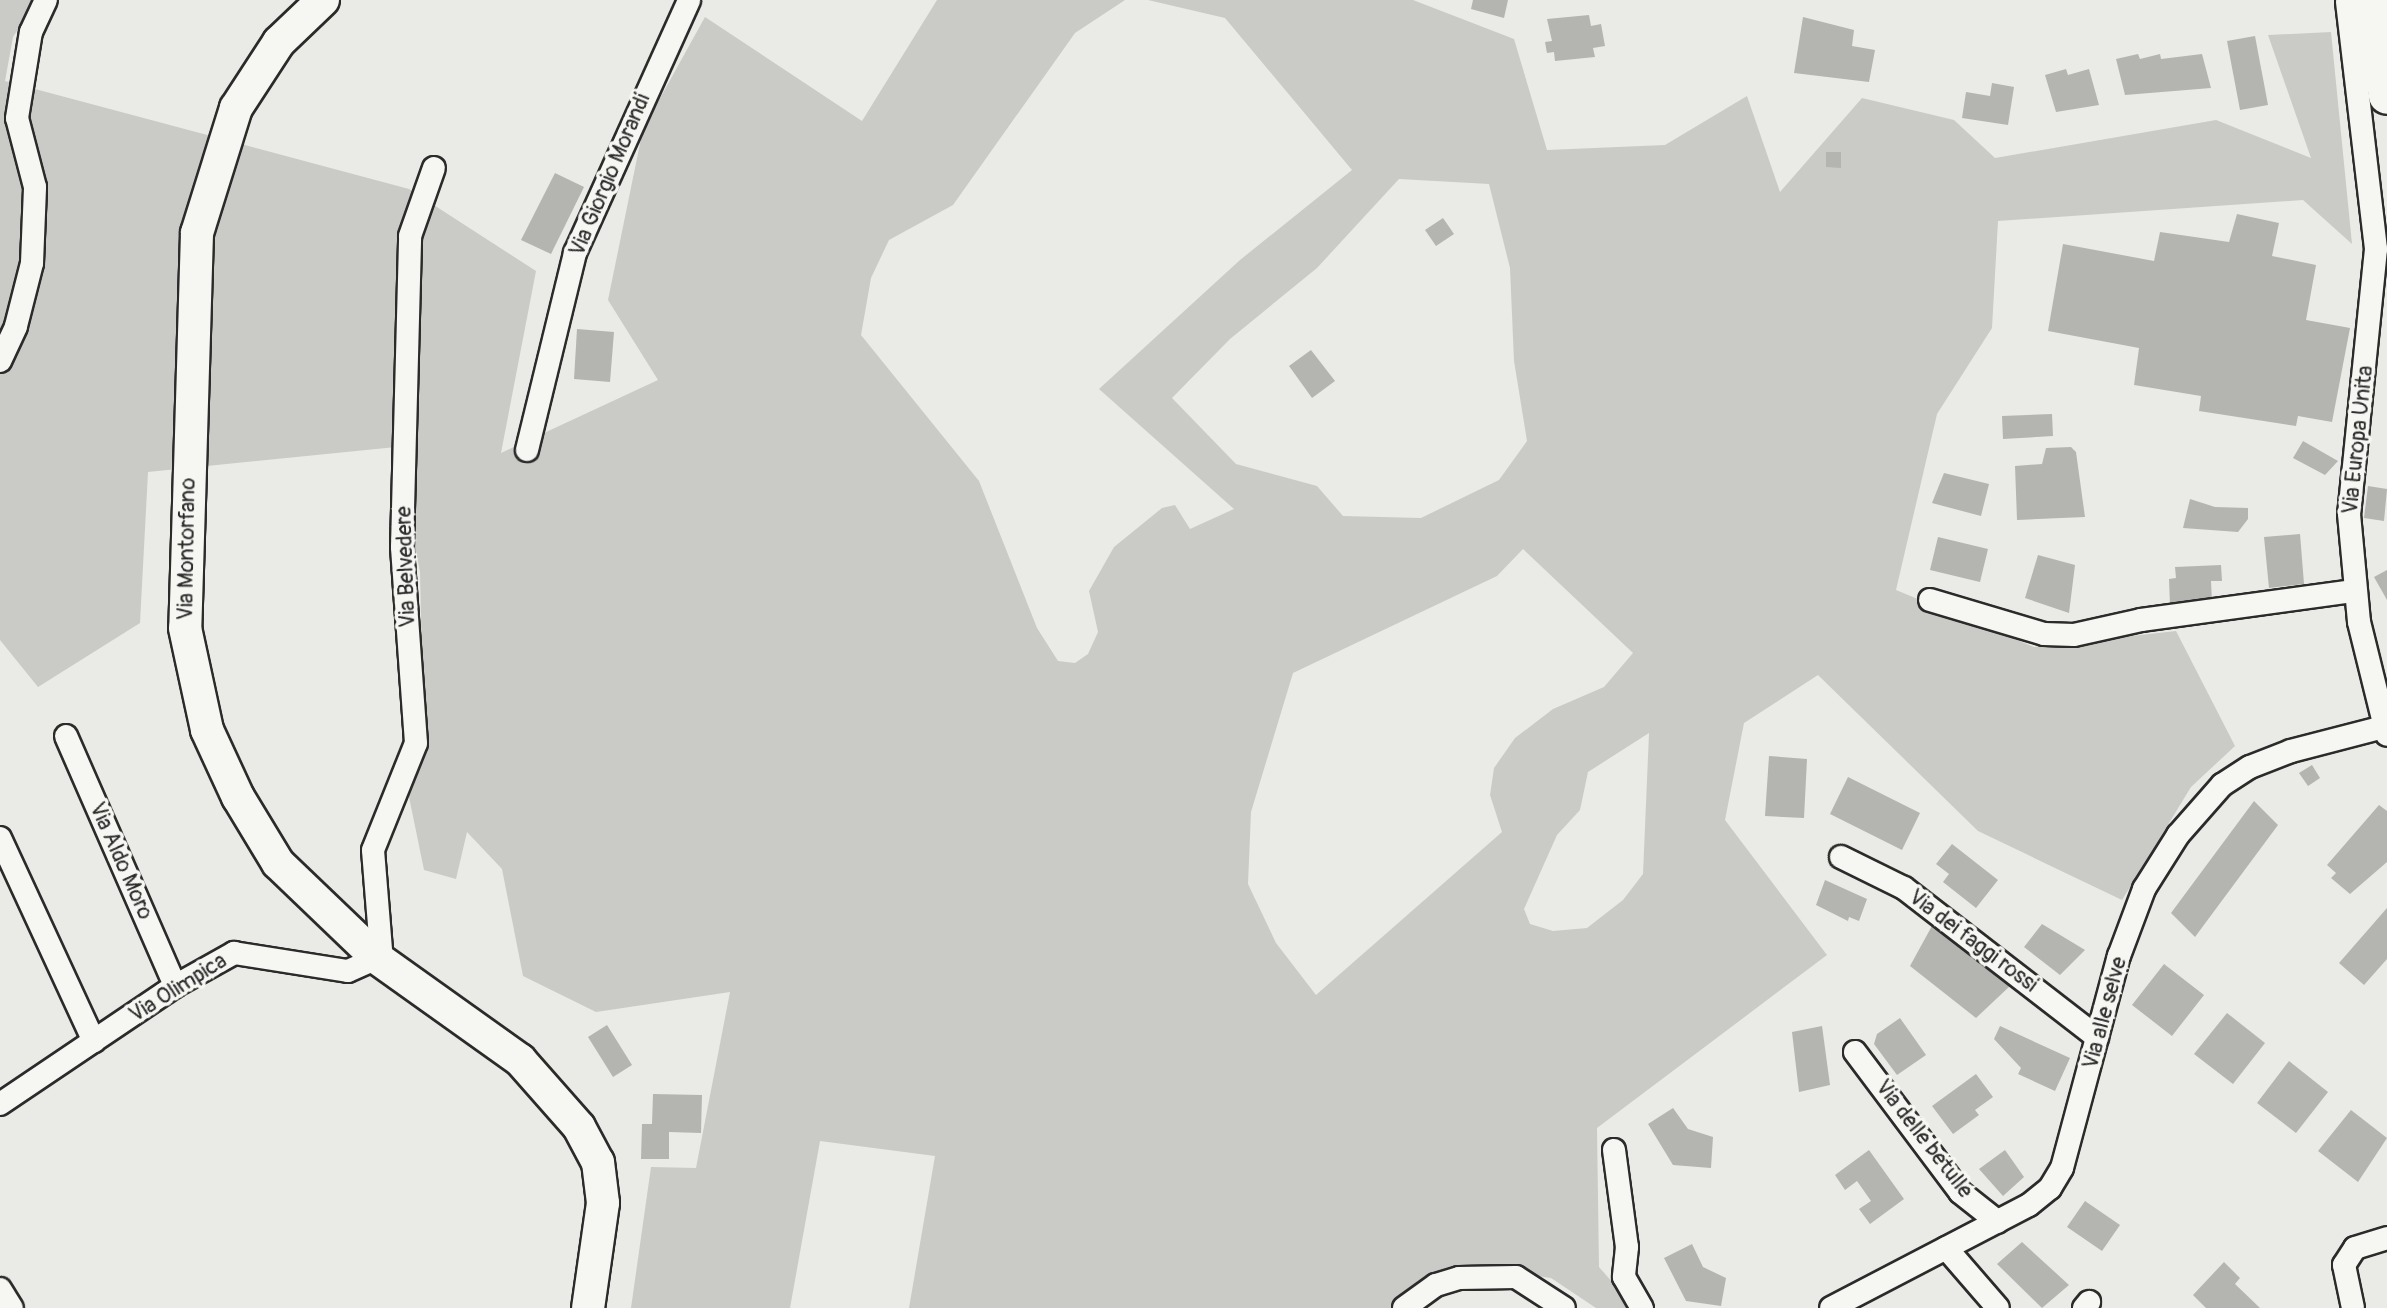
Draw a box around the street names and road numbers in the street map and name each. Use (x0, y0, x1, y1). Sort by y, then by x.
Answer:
street label: Via Giorgio Morandi (564, 90, 656, 260)
street label: Via Europa Unita (2337, 364, 2379, 516)
street label: Via Montorfano (173, 477, 201, 621)
street label: Via Belvedere (391, 506, 421, 628)
street label: Via Aldo Moro (83, 798, 159, 924)
street label: Via dei faggi rossi (1903, 884, 2043, 998)
street label: Via Olimpica (124, 948, 232, 1028)
street label: Via alle selve (2077, 954, 2133, 1072)
street label: Via delle betulle (1870, 1075, 1978, 1203)

